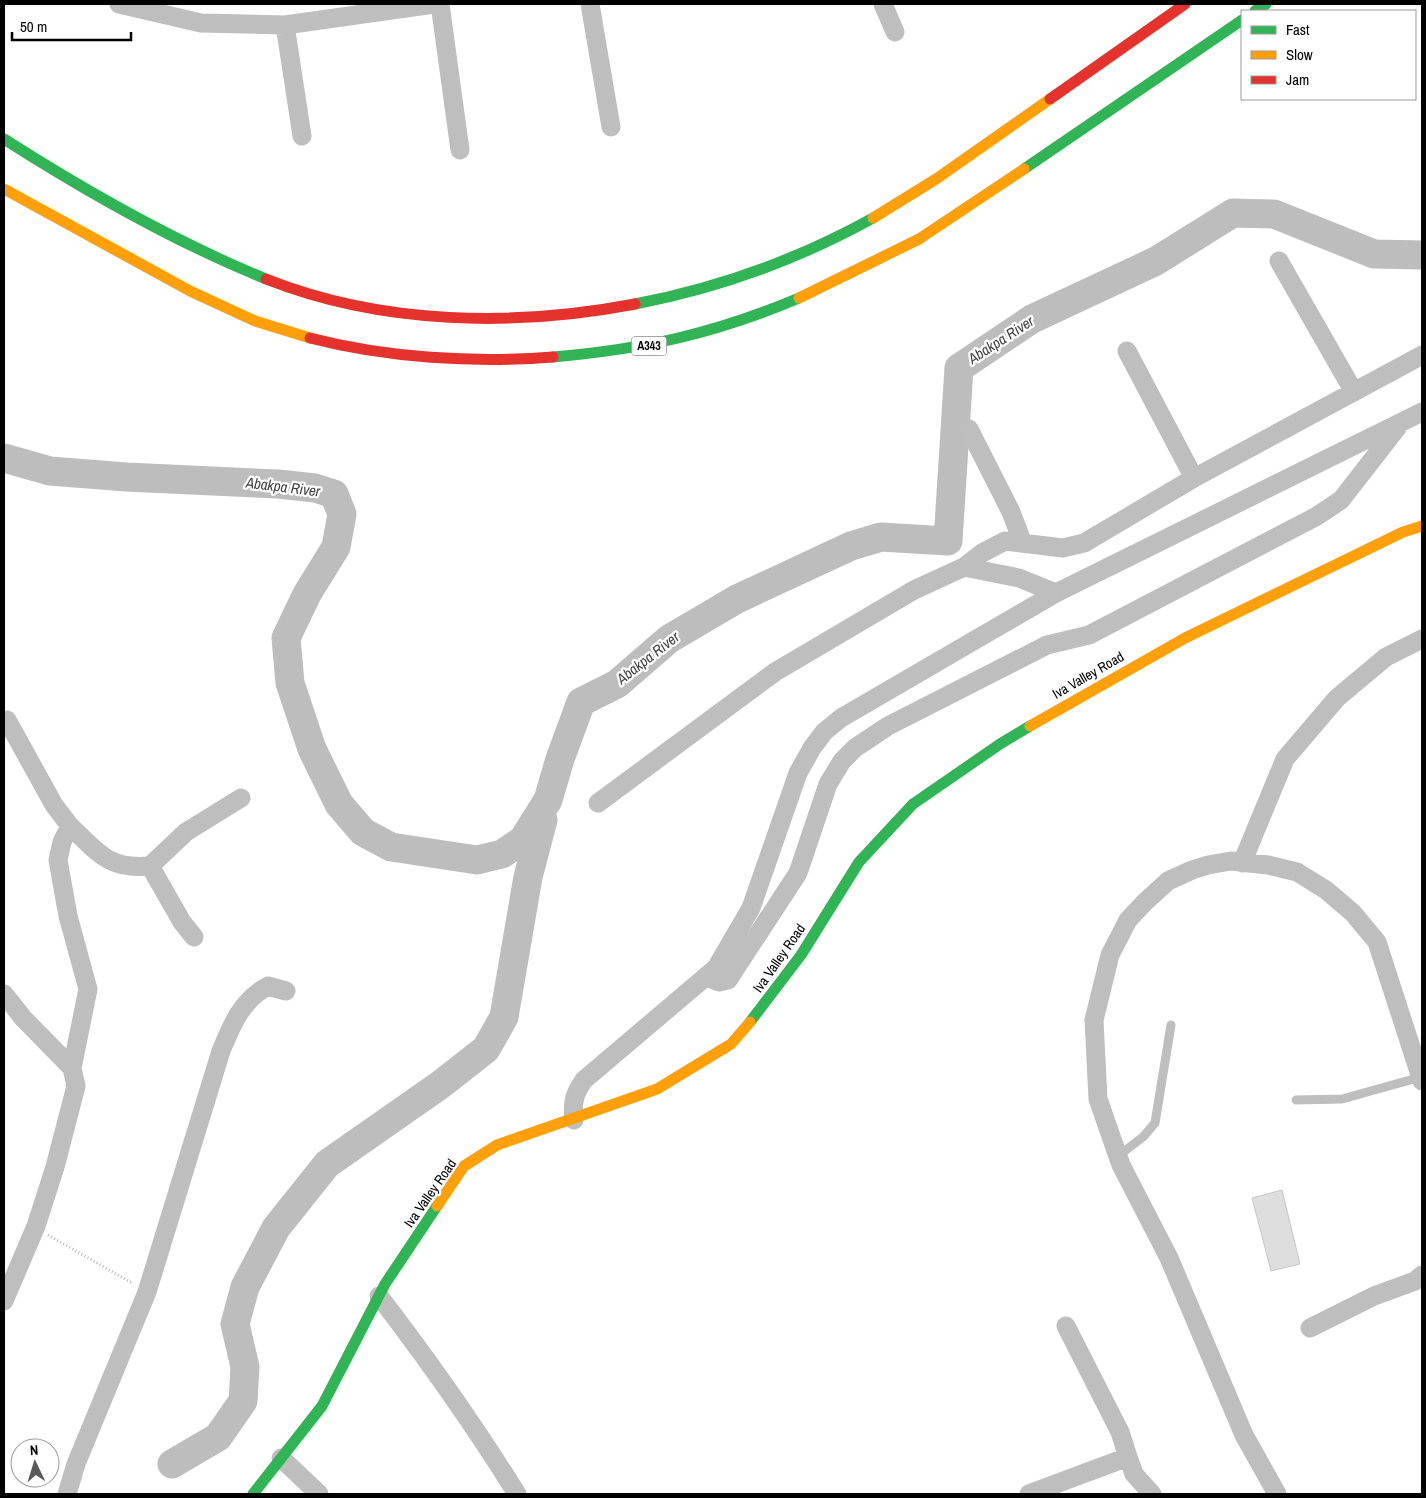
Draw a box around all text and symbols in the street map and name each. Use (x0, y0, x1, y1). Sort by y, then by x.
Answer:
scale bar (12, 10, 131, 42)
legend (1241, 10, 1416, 100)
text: 50 m (20, 16, 47, 37)
text: Fast (1286, 19, 1310, 40)
text: Slow (1286, 44, 1313, 65)
text: Jam (1286, 69, 1309, 90)
water label: Abakpa River (963, 310, 1038, 369)
road number: A343 (632, 336, 666, 356)
water label: Abakpa River (244, 471, 322, 502)
water label: Abakpa River (611, 626, 684, 689)
street label: Iva Valley Road (1049, 647, 1127, 703)
street label: Iva Valley Road (749, 920, 809, 996)
street label: Iva Valley Road (400, 1155, 460, 1231)
north arrow (10, 1438, 60, 1488)
text: N (29, 1441, 39, 1459)

